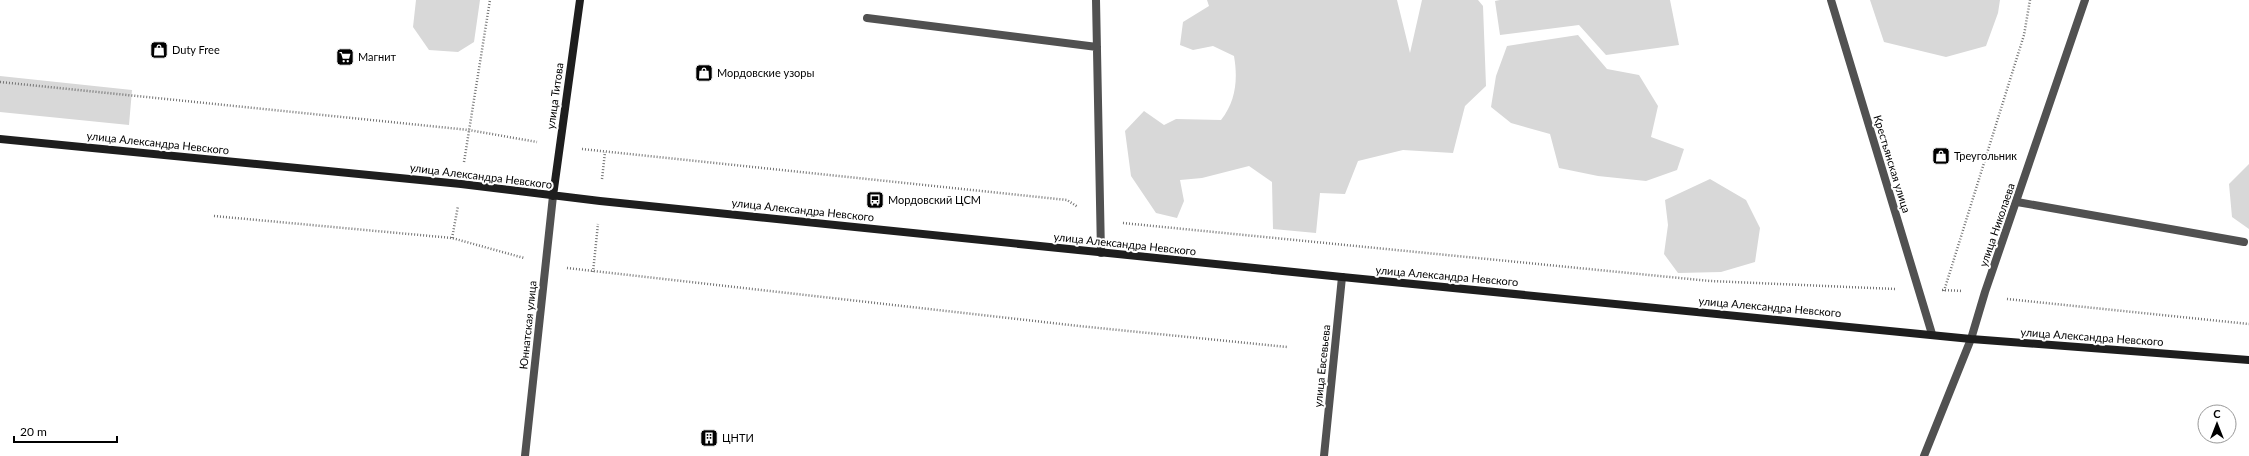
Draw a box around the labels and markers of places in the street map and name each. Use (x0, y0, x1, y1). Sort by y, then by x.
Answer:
shop icon: Duty Free (149, 40, 169, 60)
place label: Duty Free (172, 43, 220, 56)
supermarket icon: Магнит (335, 47, 355, 67)
place label: Магнит (358, 50, 397, 63)
shop icon: Мордовские узоры (694, 63, 714, 83)
place label: Мордовские узоры (717, 66, 815, 79)
shop icon: Треугольник (1931, 146, 1951, 166)
place label: Треугольник (1954, 149, 2017, 162)
bus stop icon: Мордовский ЦСМ (865, 190, 885, 210)
place label: Мордовский ЦСМ (888, 193, 981, 206)
building icon: ЦНТИ (699, 428, 719, 448)
place label: ЦНТИ (722, 431, 754, 444)

